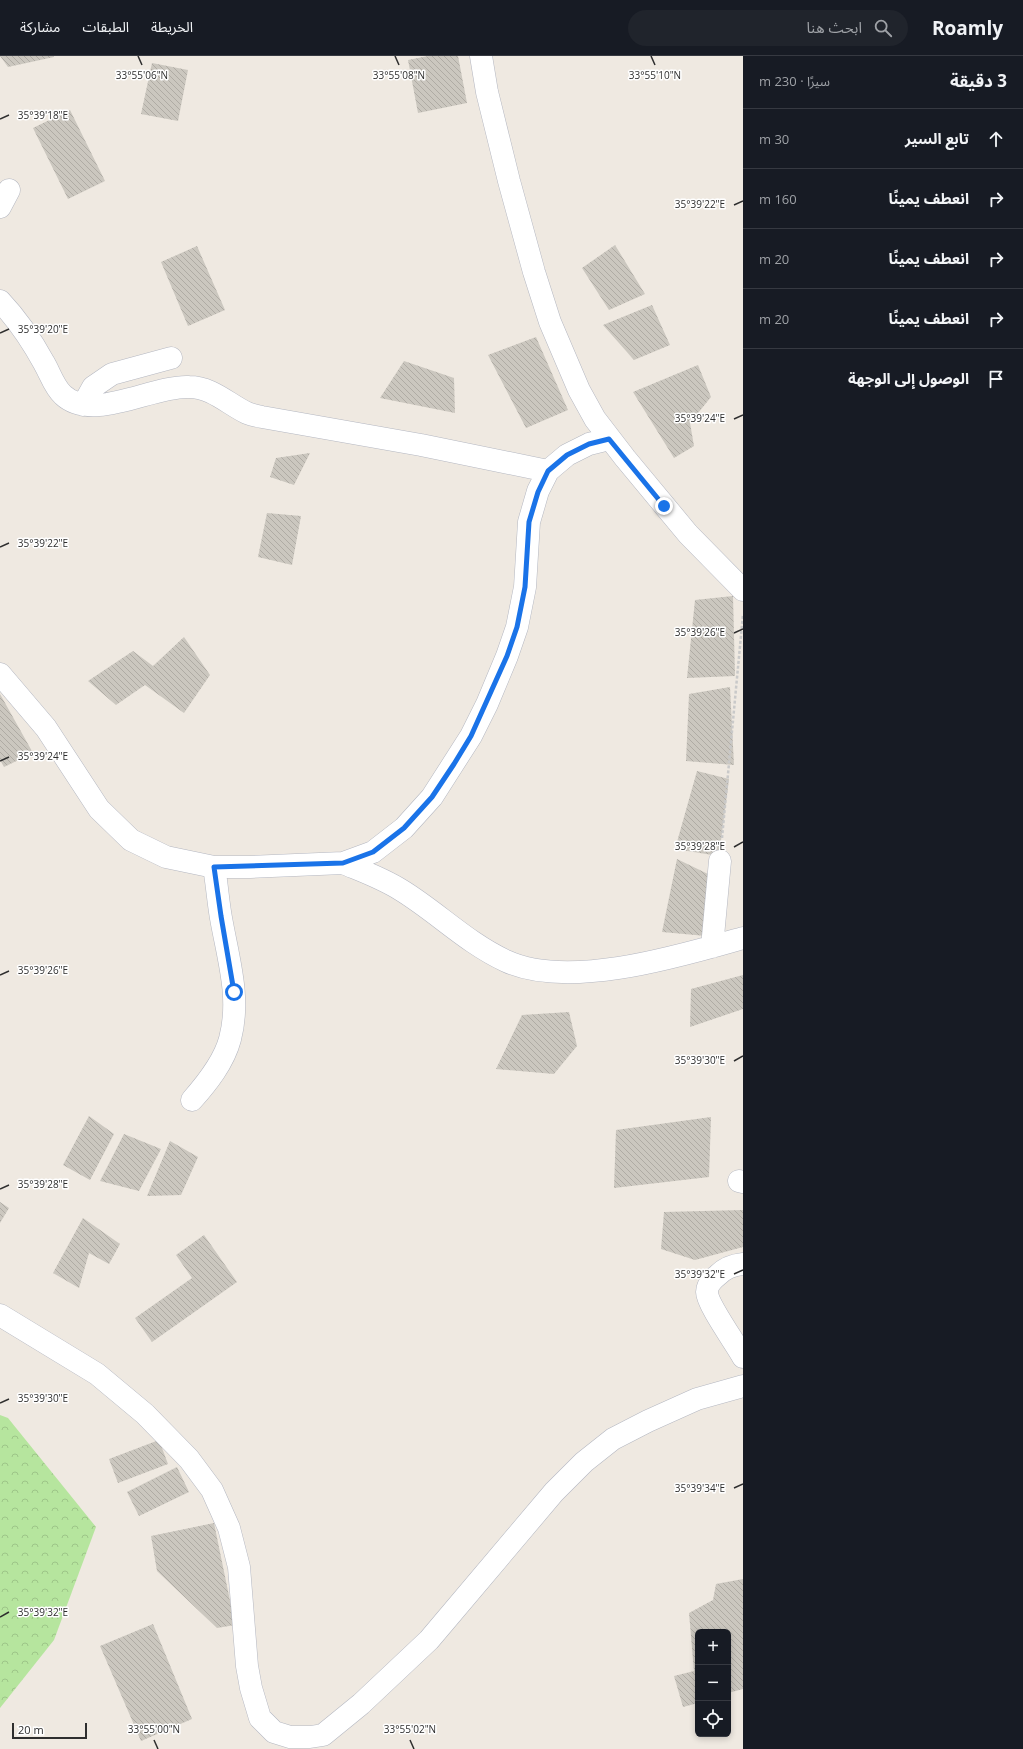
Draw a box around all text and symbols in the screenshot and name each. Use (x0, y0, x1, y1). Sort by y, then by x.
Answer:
search box (628, 10, 908, 46)
text: Roamly (932, 15, 1003, 41)
text: مشاركة (20, 17, 60, 36)
text: الطبقات (82, 17, 129, 36)
text: الخريطة (151, 17, 193, 36)
text: ابحث هنا (806, 17, 862, 37)
icon: search (872, 17, 894, 39)
text: 33°55'06"N (116, 68, 168, 82)
text: 33°55'08"N (373, 68, 425, 82)
text: 33°55'10"N (629, 68, 681, 82)
text: 3 دقيقة (950, 69, 1007, 92)
text: سيرًا · 230 m (759, 72, 830, 90)
text: 35°39'18"E (18, 108, 68, 122)
text: تابع السير (905, 128, 969, 148)
icon: ahead (985, 128, 1007, 150)
text: 30 m (759, 130, 789, 148)
text: انعطف يمينًا (888, 188, 969, 208)
icon: right (985, 188, 1007, 210)
text: 160 m (759, 190, 797, 208)
text: 35°39'22"E (675, 197, 725, 211)
text: انعطف يمينًا (888, 248, 969, 268)
icon: right (985, 248, 1007, 270)
text: 20 m (759, 250, 789, 268)
text: انعطف يمينًا (888, 308, 969, 328)
icon: right (985, 308, 1007, 330)
text: 20 m (759, 310, 789, 328)
text: 35°39'20"E (18, 322, 68, 336)
text: الوصول إلى الوجهة (848, 368, 969, 388)
icon: arrive (985, 368, 1007, 390)
text: 35°39'24"E (675, 411, 725, 425)
route end (655, 497, 673, 515)
text: 35°39'22"E (18, 536, 68, 550)
text: 35°39'26"E (675, 625, 725, 639)
text: 35°39'24"E (18, 749, 68, 763)
text: 35°39'28"E (675, 839, 725, 853)
text: 35°39'26"E (18, 963, 68, 977)
route start (225, 983, 243, 1001)
text: 35°39'30"E (675, 1053, 725, 1067)
text: 35°39'28"E (18, 1177, 68, 1191)
text: 35°39'32"E (675, 1267, 725, 1281)
text: 35°39'30"E (18, 1391, 68, 1405)
text: 35°39'34"E (675, 1481, 725, 1495)
text: 35°39'32"E (18, 1605, 68, 1619)
map controls (695, 1629, 731, 1737)
button: + (695, 1629, 731, 1665)
button: − (695, 1665, 731, 1701)
button: locate (695, 1701, 731, 1737)
scale bar (12, 1721, 87, 1740)
text: 20 m (18, 1722, 44, 1737)
text: 33°55'00"N (128, 1722, 180, 1736)
text: 33°55'02"N (384, 1722, 436, 1736)

